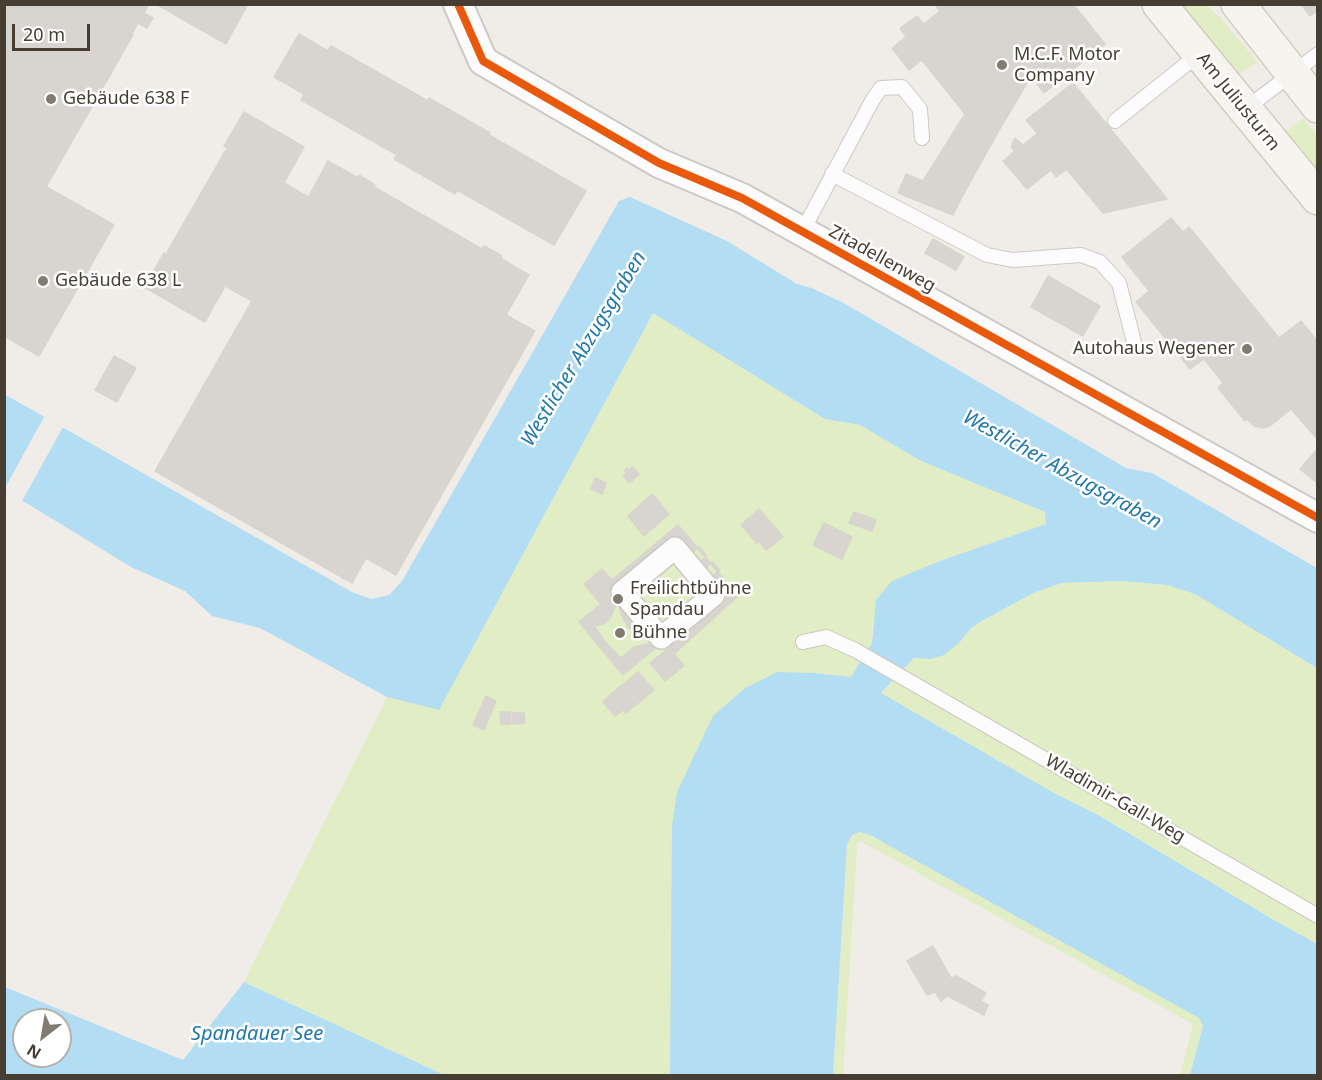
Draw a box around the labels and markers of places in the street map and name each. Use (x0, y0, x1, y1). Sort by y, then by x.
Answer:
place label: M.C.F. Motor Company (1014, 44, 1120, 86)
marker: M.C.F. Motor Company (995, 58, 1009, 72)
place label: Gebäude 638 F (63, 88, 189, 110)
marker: Gebäude 638 F (44, 92, 58, 106)
place label: Gebäude 638 L (55, 270, 181, 292)
marker: Gebäude 638 L (36, 274, 50, 288)
place label: Autohaus Wegener (1073, 338, 1235, 360)
marker: Autohaus Wegener (1240, 342, 1254, 356)
place label: Freilichtbühne Spandau (630, 578, 751, 620)
marker: Freilichtbühne Spandau (611, 592, 625, 606)
place label: Bühne (632, 622, 687, 644)
marker: Bühne (613, 626, 627, 640)

